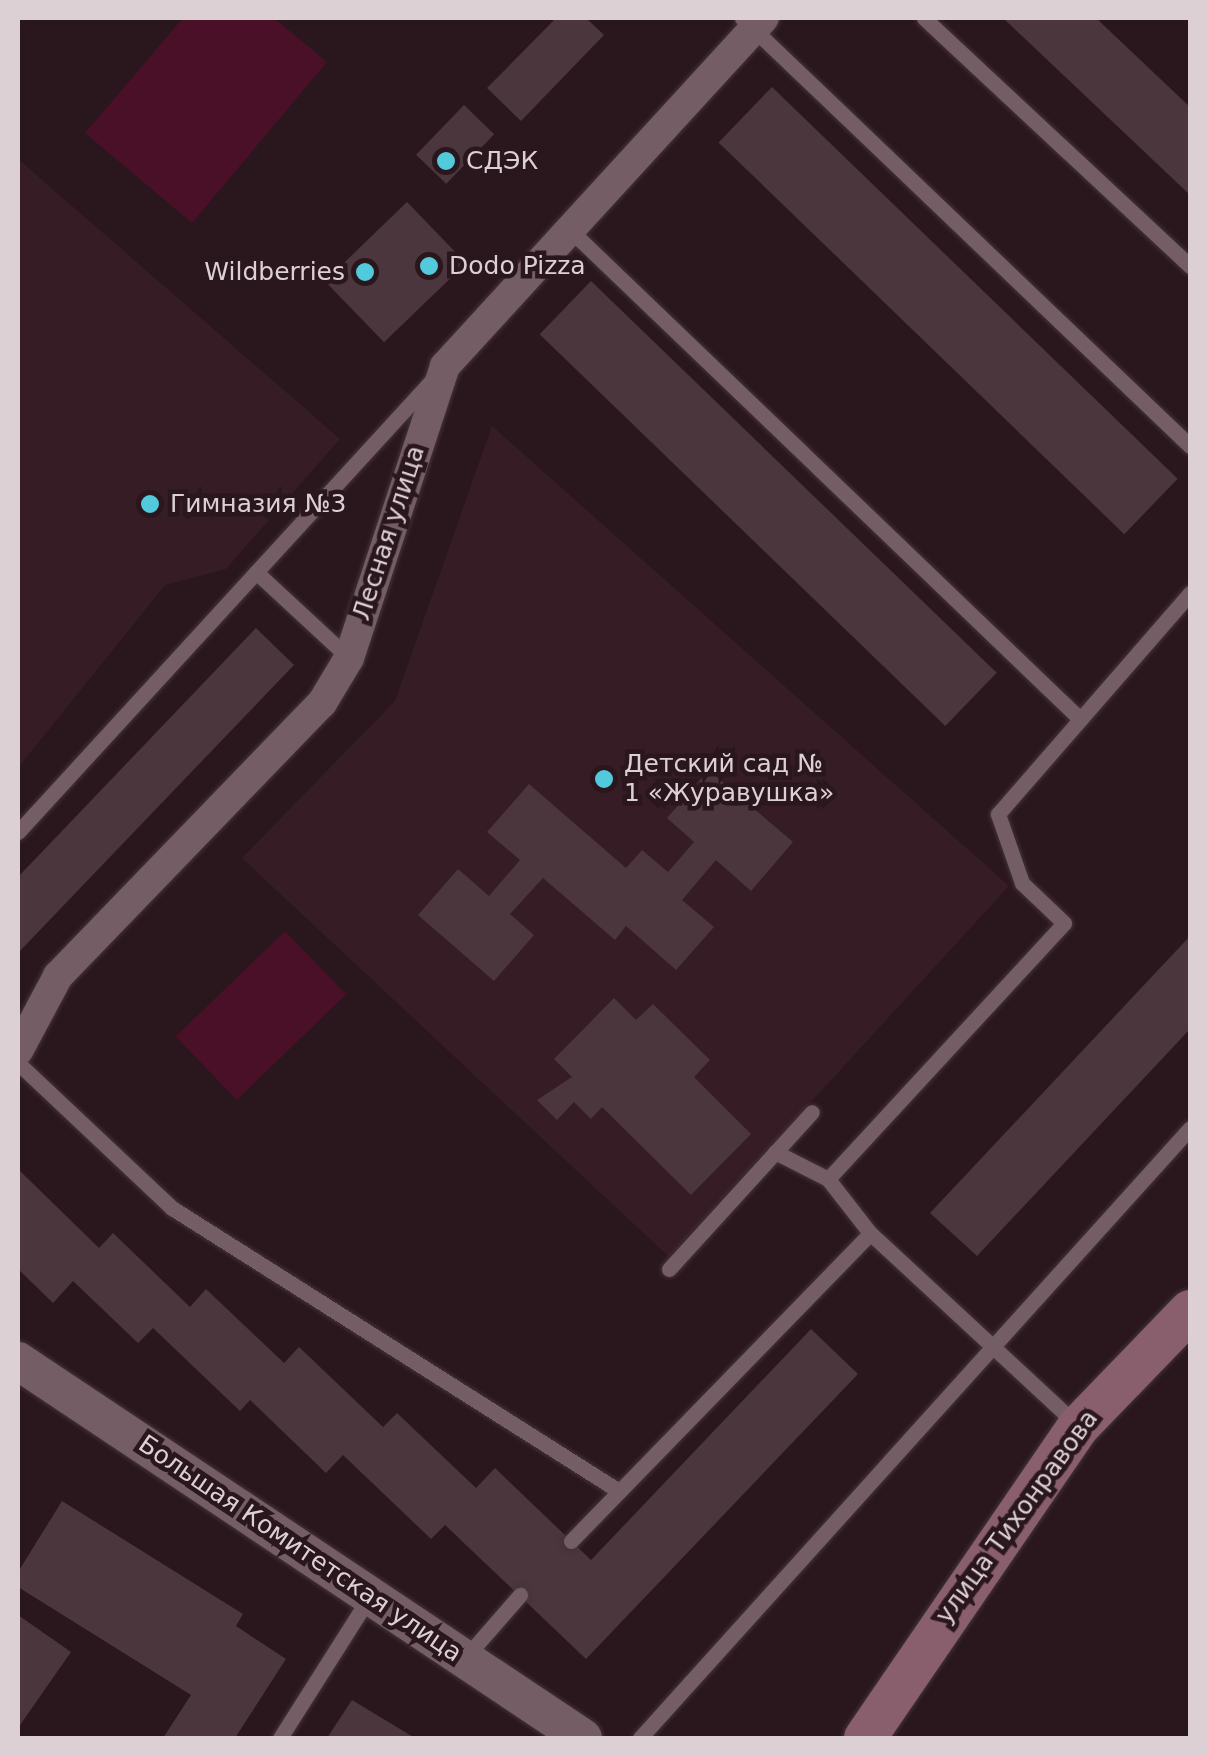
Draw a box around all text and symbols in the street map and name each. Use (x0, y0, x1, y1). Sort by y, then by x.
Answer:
place label: СДЭК (466, 146, 538, 176)
marker: СДЭК (435, 150, 457, 172)
place label: Dodo Pizza (449, 251, 586, 281)
marker: Dodo Pizza (418, 255, 440, 277)
place label: Wildberries (204, 257, 345, 287)
marker: Wildberries (354, 261, 376, 283)
street label: Лесная улица (347, 442, 431, 624)
place label: Гимназия №3 (170, 489, 346, 519)
marker: Гимназия №3 (139, 493, 161, 515)
place label: Детский сад № 1 «Журавушка» (624, 750, 834, 809)
marker: Детский сад № 1 «Журавушка» (593, 768, 615, 790)
street label: улица Тихонравова (929, 1404, 1105, 1630)
street label: Большая Комитетская улица (133, 1429, 467, 1669)

